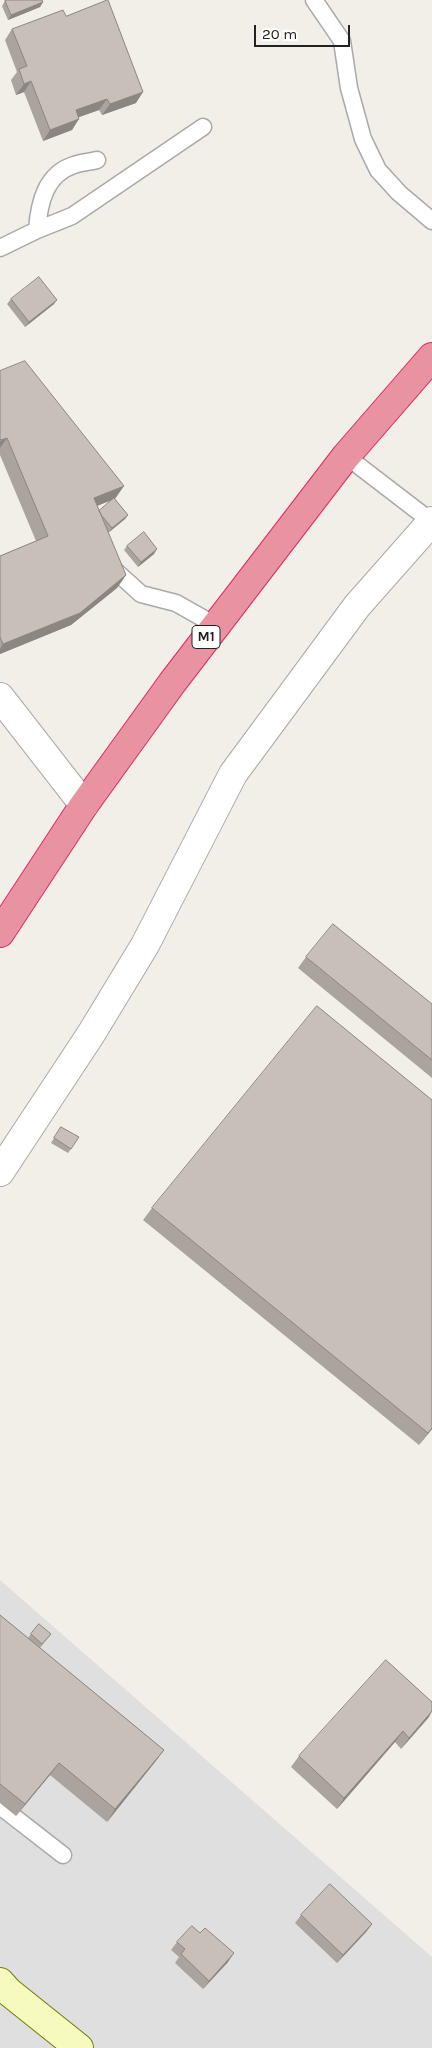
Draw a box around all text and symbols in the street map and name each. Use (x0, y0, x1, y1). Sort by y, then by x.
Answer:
scale bar (257, 15, 353, 47)
text: 20 m (262, 25, 297, 43)
road number: M1 (192, 626, 220, 649)

